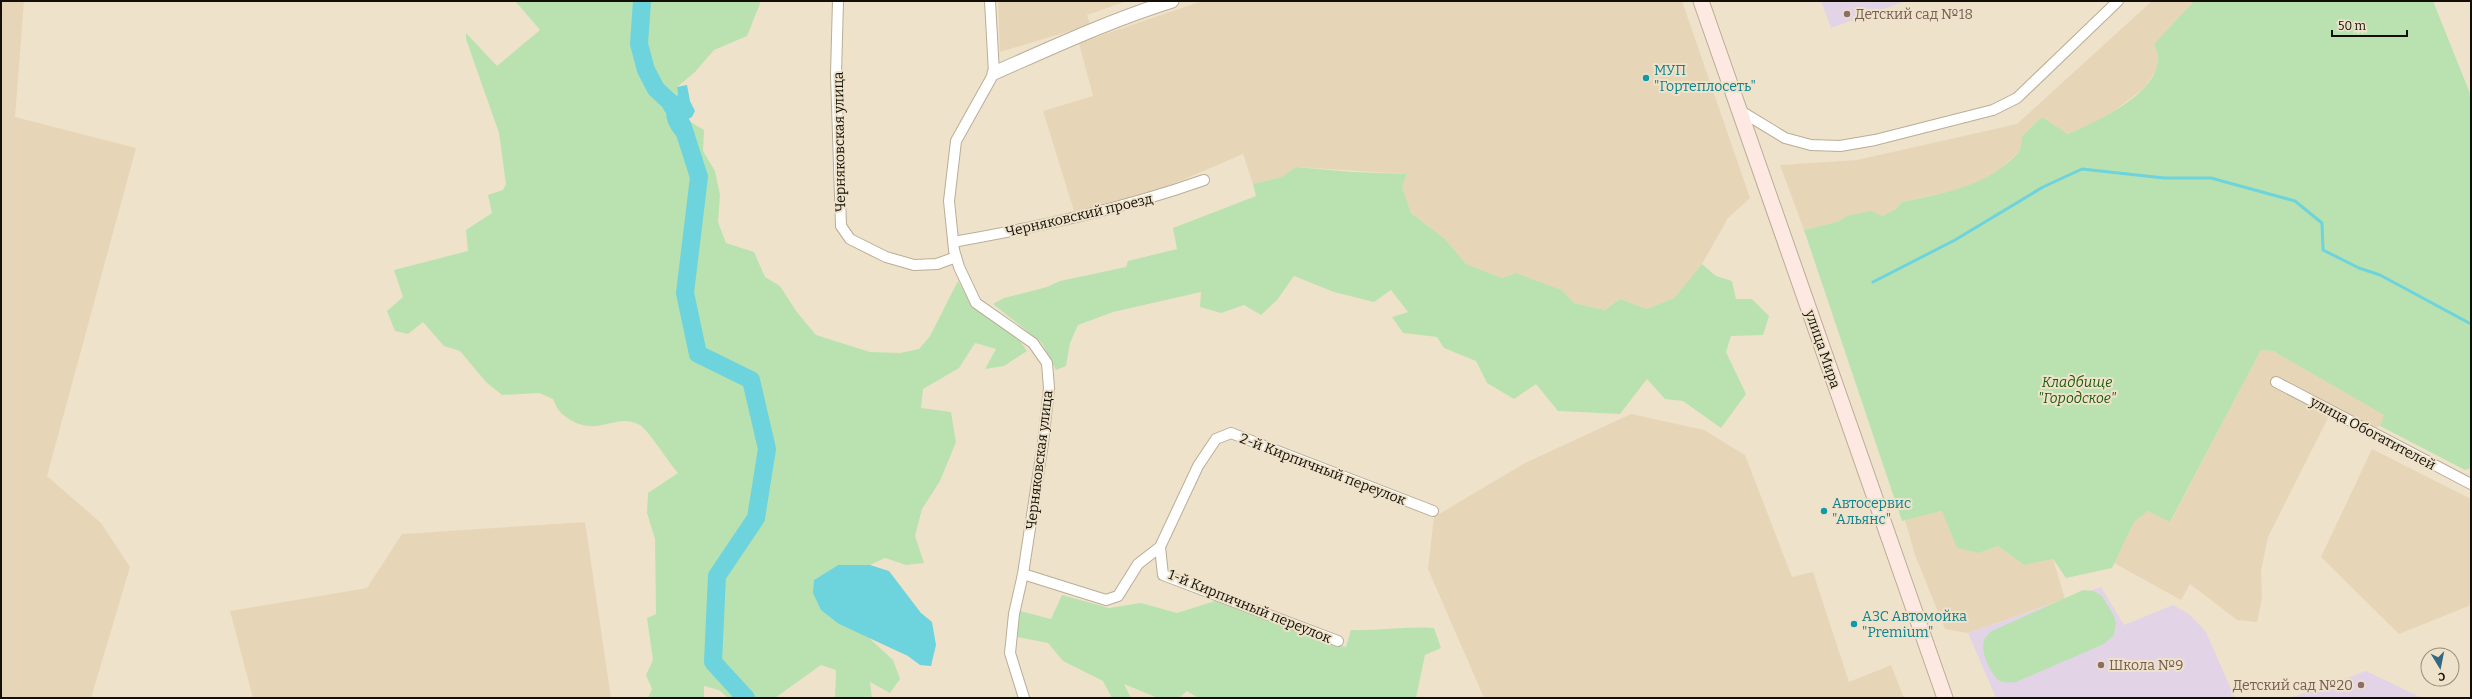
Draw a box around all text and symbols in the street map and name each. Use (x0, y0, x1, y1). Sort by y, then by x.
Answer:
place label: Детский сад №18 (1855, 6, 1973, 23)
marker: Детский сад №18 (1842, 9, 1852, 19)
scale bar (2332, 12, 2407, 38)
text: 50 m (2338, 19, 2367, 33)
place label: МУП "Гортеплосеть" (1654, 62, 1756, 95)
street label: Черняковская улица (830, 71, 849, 212)
marker: МУП "Гортеплосеть" (1641, 73, 1651, 83)
street label: Черняковский проезд (1004, 190, 1155, 241)
street label: улица Мира (1801, 307, 1844, 391)
park label: Кладбище "Городское" (2038, 374, 2117, 407)
street label: Черняковская улица (1023, 389, 1057, 531)
street label: улица Обогатителей (2306, 393, 2438, 474)
street label: 2-й Кирпичный переулок (1237, 430, 1409, 509)
place label: Автосервис "Альянс" (1832, 495, 1911, 528)
marker: Автосервис "Альянс" (1819, 506, 1829, 516)
street label: 1-й Кирпичный переулок (1166, 566, 1335, 647)
place label: АЗС Автомойка "Premium" (1862, 608, 1967, 641)
marker: АЗС Автомойка "Premium" (1849, 619, 1859, 629)
north arrow (2420, 647, 2460, 687)
place label: Школа №9 (2109, 657, 2184, 674)
marker: Школа №9 (2096, 660, 2106, 670)
text: С (2437, 669, 2446, 683)
place label: Детский сад №20 (2233, 677, 2353, 694)
marker: Детский сад №20 (2356, 680, 2366, 690)

